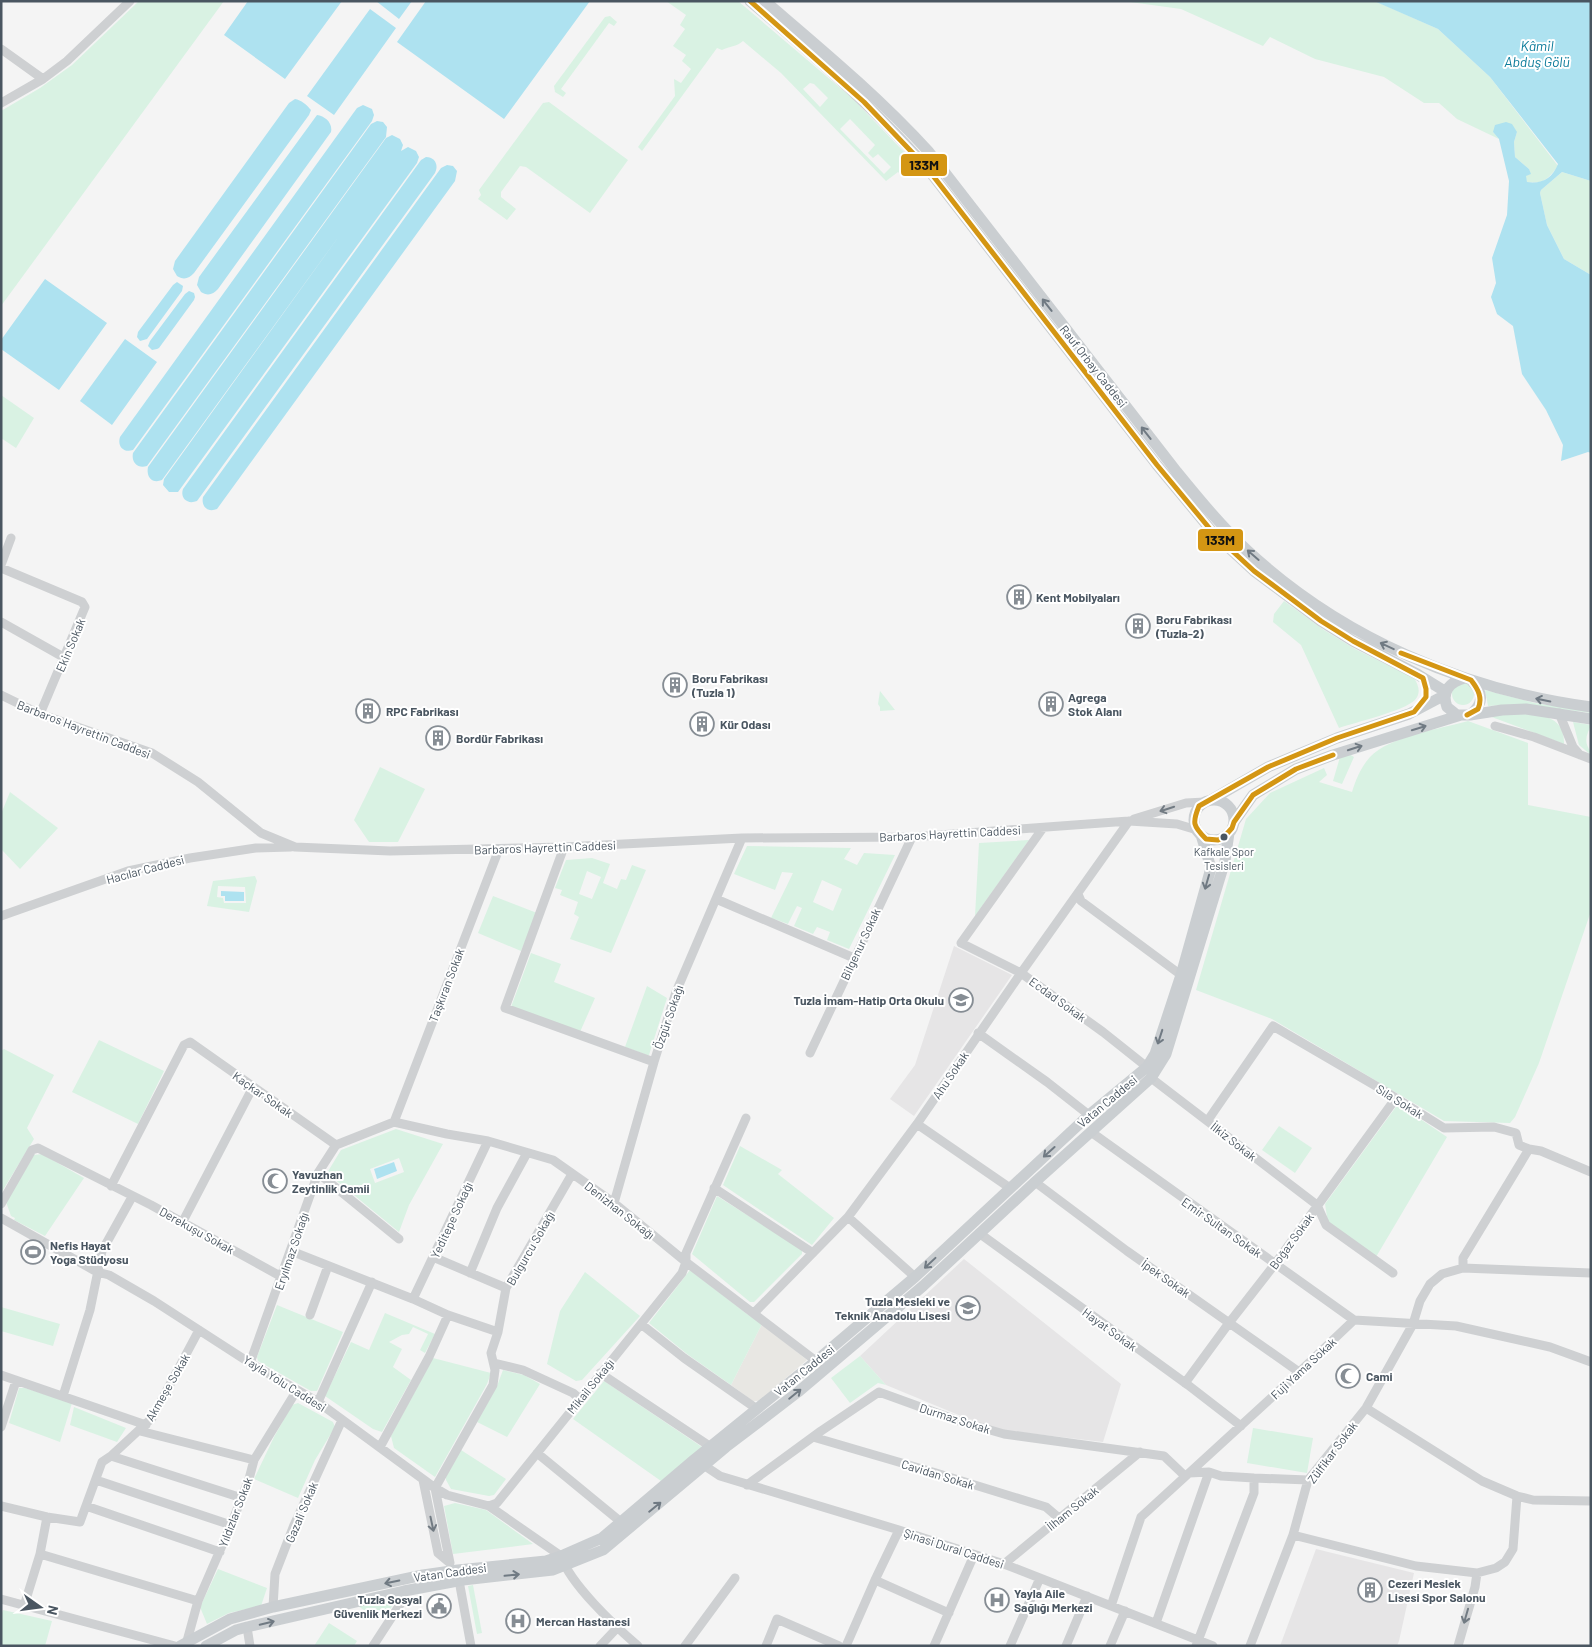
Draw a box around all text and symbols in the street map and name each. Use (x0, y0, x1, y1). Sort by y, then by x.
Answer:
water label: Kâmil Abduş Gölü (1504, 37, 1570, 70)
line badge: 133M (900, 153, 948, 177)
text: 133M (909, 156, 939, 173)
one-way arrow (1041, 299, 1052, 312)
street label: Rauf Orbay Caddesi (1058, 322, 1130, 410)
one-way arrow (1141, 427, 1152, 440)
line badge: 133M (1197, 528, 1244, 552)
text: 133M (1205, 531, 1235, 548)
one-way arrow (1247, 550, 1260, 561)
building icon: Kent Mobilyaları (1006, 584, 1032, 610)
place label: Kent Mobilyaları (1036, 590, 1120, 604)
place label: Boru Fabrikası (Tuzla-2) (1155, 612, 1232, 640)
building icon: Boru Fabrikası (Tuzla-2) (1125, 613, 1151, 639)
street label: Ekin Sokak (52, 616, 88, 674)
one-way arrow (1380, 641, 1395, 651)
place label: Boru Fabrikası (Tuzla 1) (691, 671, 768, 699)
building icon: Boru Fabrikası (Tuzla 1) (662, 672, 688, 698)
place label: Agrega Stok Alanı (1068, 690, 1122, 718)
building icon: Agrega Stok Alanı (1038, 691, 1064, 717)
one-way arrow (1535, 694, 1551, 704)
street label: Barbaros Hayrettin Caddesi (15, 697, 153, 761)
building icon: RPC Fabrikası (355, 698, 381, 724)
place label: RPC Fabrikası (386, 704, 459, 718)
building icon: Kür Odası (689, 711, 715, 737)
place label: Kür Odası (720, 717, 771, 731)
one-way arrow (1411, 723, 1427, 733)
building icon: Bordür Fabrikası (425, 725, 451, 751)
place label: Bordür Fabrikası (456, 731, 543, 745)
one-way arrow (1346, 743, 1362, 752)
one-way arrow (1159, 805, 1175, 814)
street label: Barbaros Hayrettin Caddesi (879, 822, 1021, 844)
marker: Kafkale Spor Tesisleri (1219, 832, 1229, 842)
street label: Barbaros Hayrettin Caddesi (474, 838, 616, 856)
place label: Kafkale Spor Tesisleri (1194, 845, 1254, 872)
street label: Hacılar Caddesi (105, 852, 185, 886)
one-way arrow (1202, 873, 1212, 889)
street label: Bilgenur Sokak (837, 906, 883, 982)
street label: Taşkıran Sokak (425, 946, 467, 1024)
street label: Ecdad Sokak (1027, 974, 1089, 1024)
street label: Özgür Sokağı (650, 983, 686, 1051)
school or university icon: Tuzla İmam-Hatip Orta Okulu (948, 987, 974, 1013)
place label: Tuzla İmam-Hatip Orta Okulu (794, 993, 944, 1007)
one-way arrow (1155, 1029, 1164, 1045)
street label: Ahu Sokak (929, 1049, 971, 1101)
street label: Kaçkar Sokak (230, 1068, 296, 1120)
street label: Vatan Caddesi (1074, 1072, 1140, 1130)
street label: Sıla Sokak (1374, 1081, 1426, 1121)
street label: İlkiz Sokak (1208, 1119, 1260, 1163)
one-way arrow (1042, 1146, 1055, 1158)
place label: Yavuzhan Zeytinlik Camii (292, 1167, 370, 1195)
mosque icon: Yavuzhan Zeytinlik Camii (262, 1168, 288, 1194)
street label: Denizhan Sokağı (582, 1178, 658, 1242)
street label: Yeditepe Sokağı (427, 1180, 475, 1260)
street label: Emir Sultan Sokak (1179, 1194, 1265, 1260)
street label: Derekuşu Sokak (157, 1204, 237, 1256)
street label: Bulgurcu Sokağı (503, 1208, 557, 1288)
street label: Eryılmaz Sokağı (271, 1210, 311, 1292)
street label: Boğaz Sokak (1266, 1210, 1316, 1272)
place label: Nefis Hayat Yoga Stüdyosu (50, 1238, 129, 1266)
sports icon: Nefis Hayat Yoga Stüdyosu (20, 1239, 46, 1265)
street label: İpek Sokak (1139, 1256, 1193, 1300)
one-way arrow (924, 1257, 936, 1269)
place label: Tuzla Mesleki ve Teknik Anadolu Lisesi (835, 1294, 950, 1322)
school or university icon: Tuzla Mesleki ve Teknik Anadolu Lisesi (955, 1295, 981, 1321)
street label: Hayat Sokak (1080, 1305, 1140, 1353)
street label: Fuji Yama Sokak (1268, 1334, 1338, 1402)
street label: Vatan Caddesi (771, 1341, 837, 1399)
street label: Akmeşe Sokak (142, 1351, 192, 1423)
street label: Yayla Yolu Caddesi (241, 1352, 329, 1414)
street label: Mikail Sokağı (564, 1356, 616, 1416)
mosque icon: Cami (1335, 1363, 1361, 1389)
place label: Cami (1366, 1369, 1393, 1383)
one-way arrow (788, 1389, 802, 1399)
street label: Durmaz Sokak (918, 1400, 992, 1436)
street label: Zülfikar Sokak (1304, 1418, 1360, 1486)
street label: Cavidan Sokak (900, 1456, 976, 1492)
street label: Yıldızlar Sokak (215, 1475, 255, 1549)
street label: Gazali Sokak (282, 1479, 320, 1545)
street label: İlham Sokak (1043, 1483, 1101, 1533)
one-way arrow (649, 1501, 662, 1513)
one-way arrow (428, 1515, 437, 1531)
street label: Şinasi Dural Caddesi (902, 1525, 1006, 1571)
street label: Vatan Caddesi (413, 1560, 487, 1584)
one-way arrow (504, 1570, 520, 1579)
place label: Cezeri Meslek Lisesi Spor Salonu (1388, 1576, 1486, 1604)
building icon: Cezeri Meslek Lisesi Spor Salonu (1357, 1577, 1383, 1603)
one-way arrow (385, 1578, 401, 1587)
north arrow (15, 1582, 65, 1632)
place label: Yayla Aile Sağlığı Merkezi (1014, 1586, 1092, 1614)
hospital icon: Yayla Aile Sağlığı Merkezi (984, 1587, 1010, 1613)
place label: Tuzla Sosyal Güvenlik Merkezi (334, 1592, 422, 1620)
public building icon: Tuzla Sosyal Güvenlik Merkezi (426, 1593, 452, 1619)
text: N (44, 1604, 62, 1617)
hospital icon: Mercan Hastanesi (505, 1608, 531, 1634)
one-way arrow (1461, 1608, 1471, 1624)
place label: Mercan Hastanesi (536, 1614, 630, 1628)
one-way arrow (259, 1618, 275, 1627)

